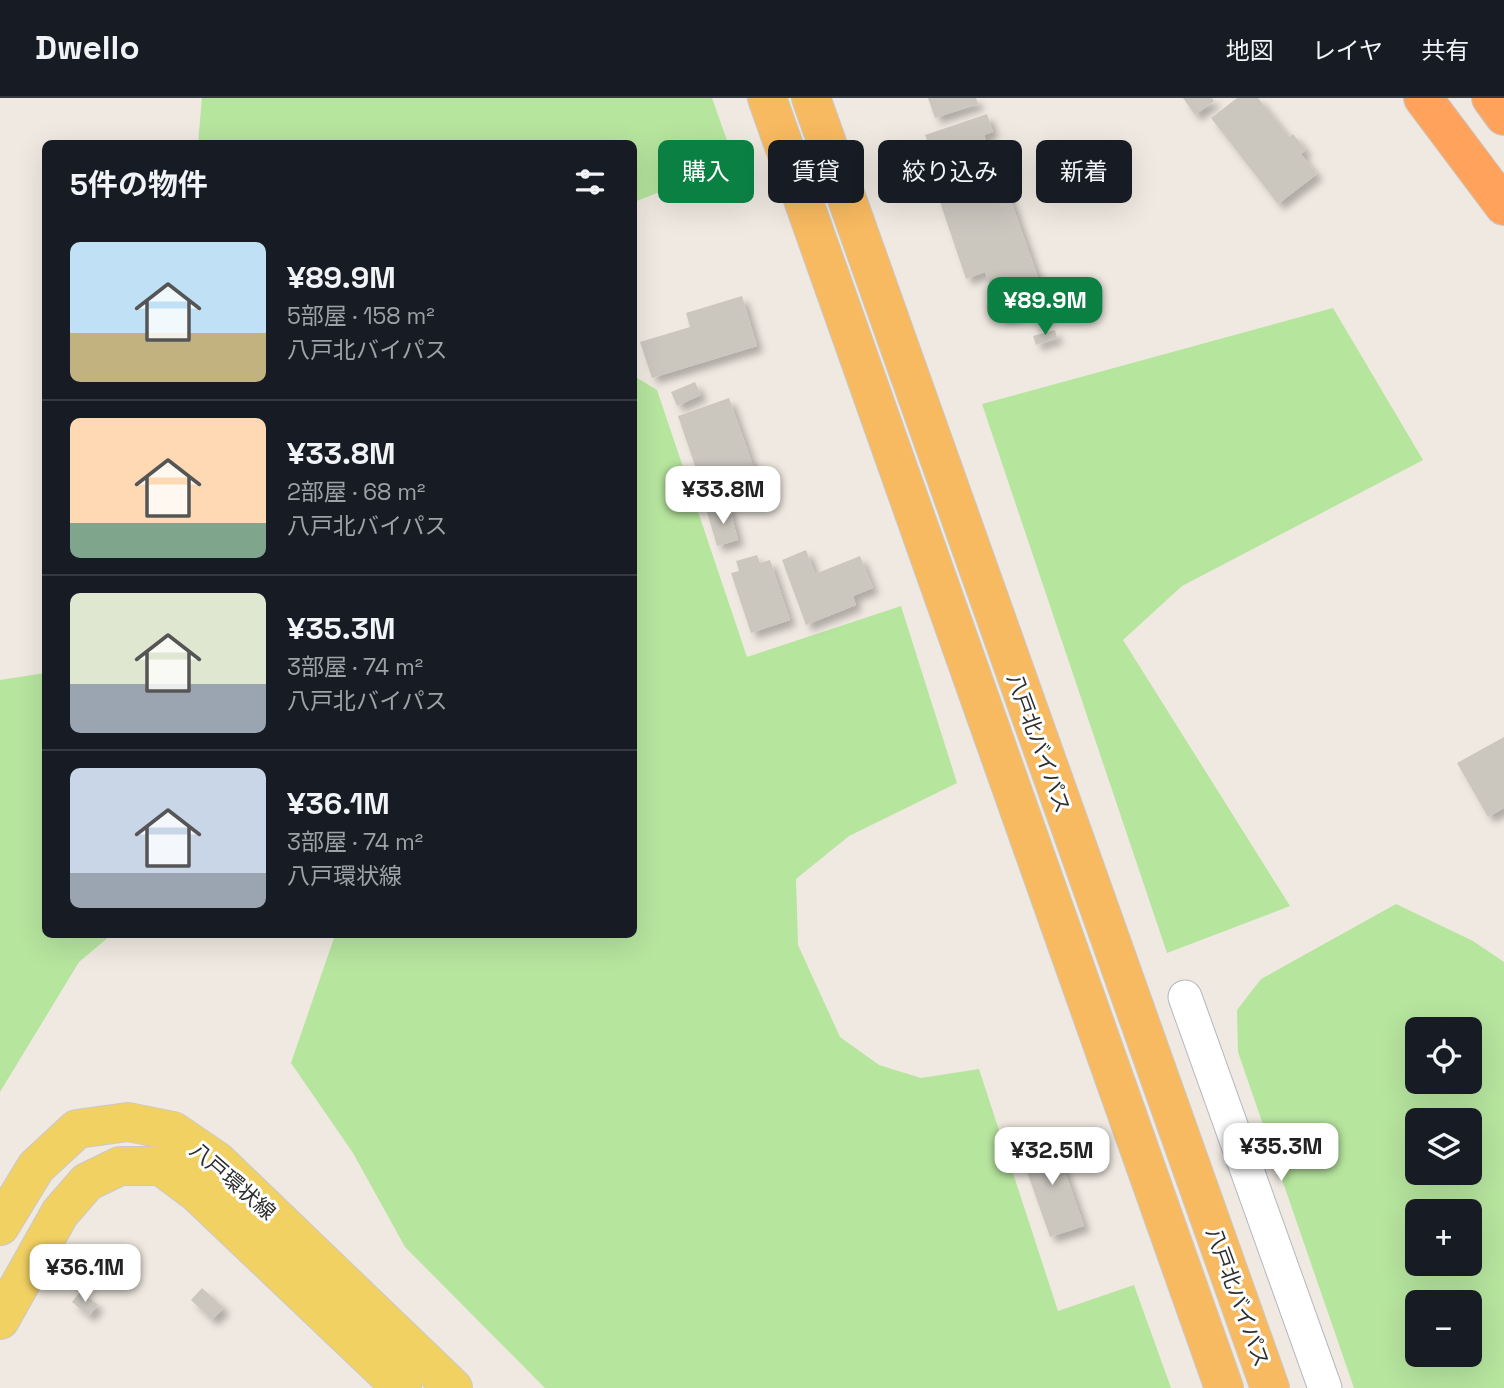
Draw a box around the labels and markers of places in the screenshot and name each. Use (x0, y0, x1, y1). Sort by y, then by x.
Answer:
pin: ¥89.9M (988, 278, 1102, 337)
pin: ¥33.8M (666, 466, 780, 526)
pin: ¥35.3M (1224, 1124, 1338, 1183)
pin: ¥32.5M (995, 1128, 1109, 1187)
pin: ¥36.1M (28, 1244, 142, 1304)

